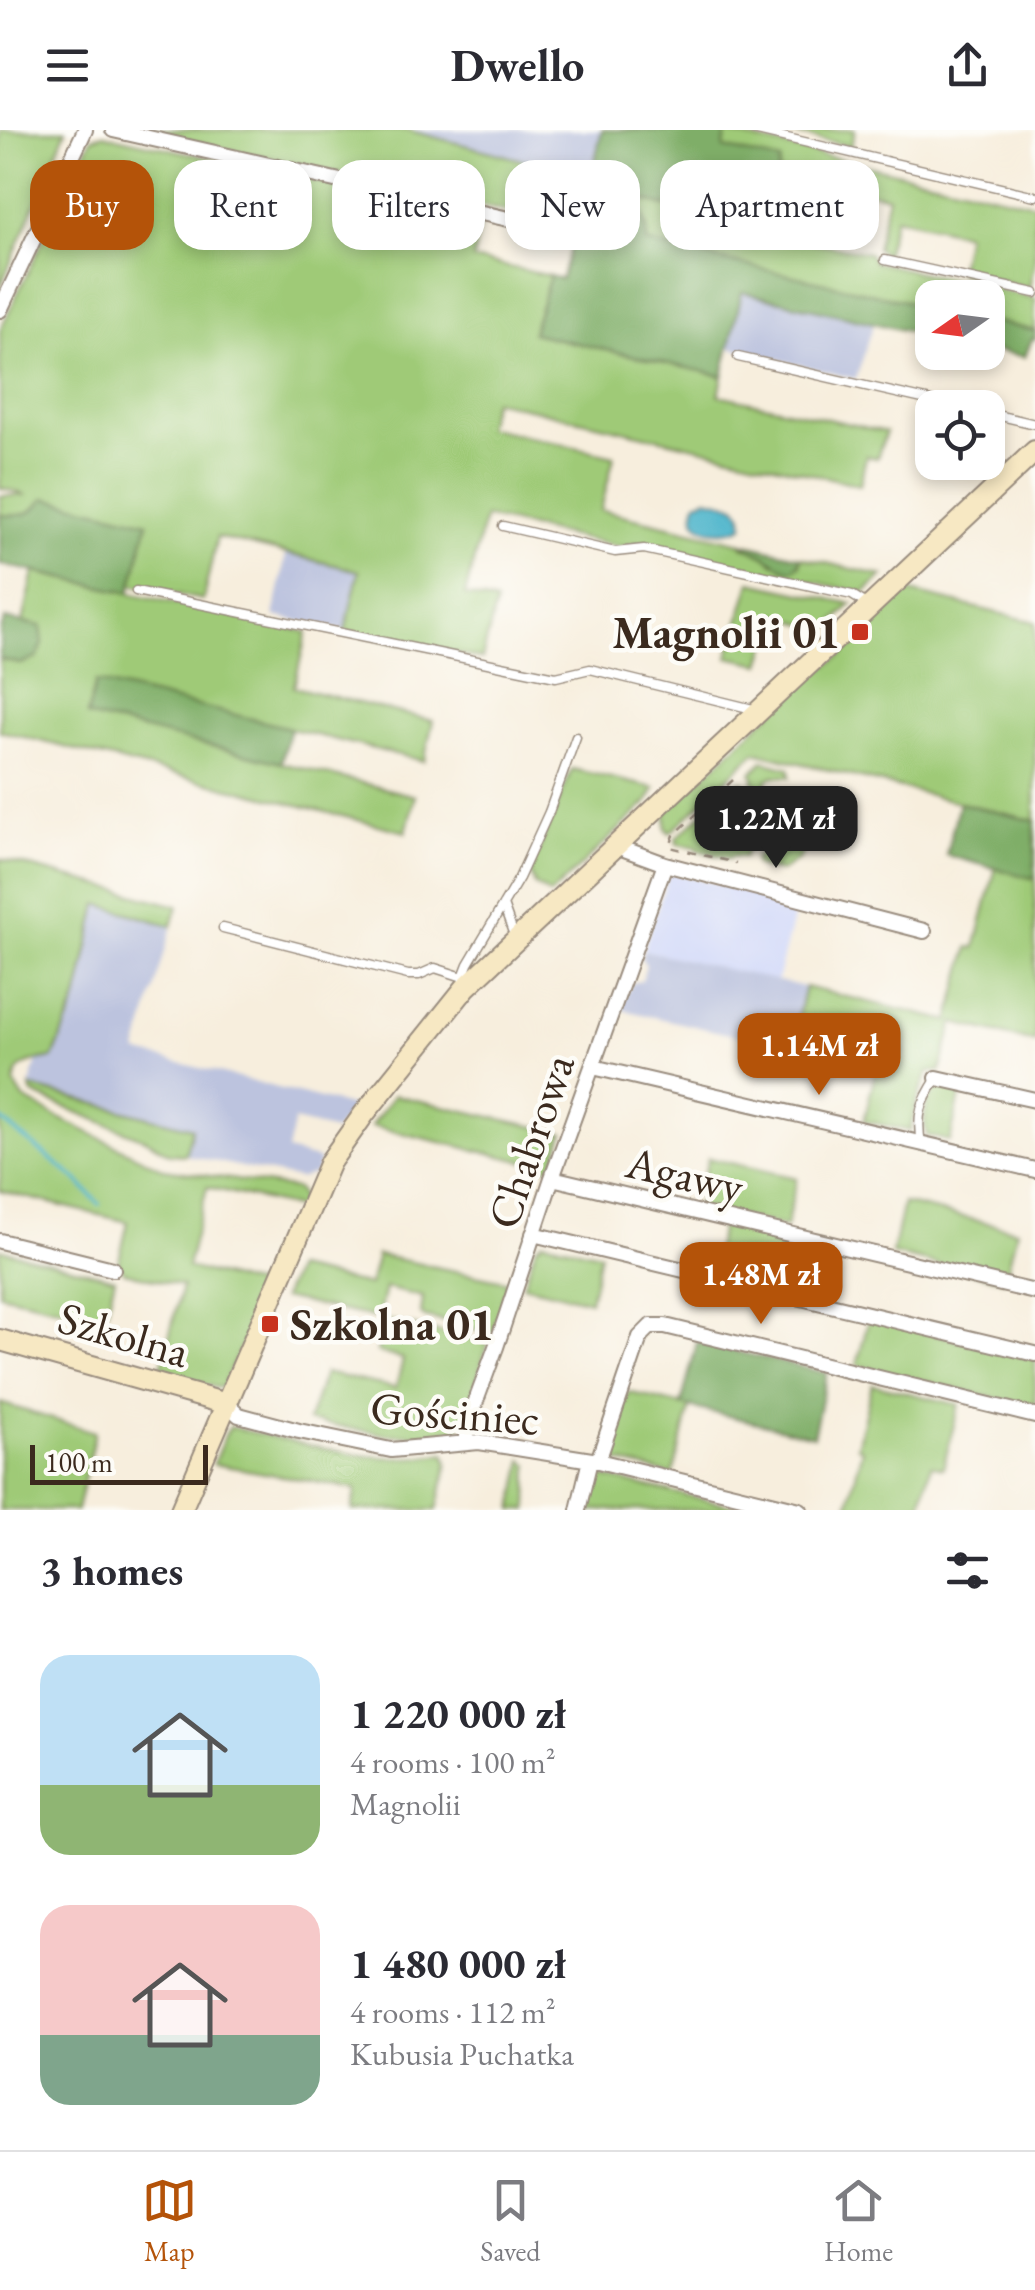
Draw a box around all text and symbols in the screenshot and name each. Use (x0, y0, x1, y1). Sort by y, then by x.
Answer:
text: Dwello (451, 36, 584, 94)
icon: menu (40, 38, 95, 93)
icon: share (940, 38, 995, 93)
chip: Buy (30, 160, 154, 250)
chip: Rent (174, 160, 312, 250)
chip: Filters (332, 160, 485, 250)
chip: New (505, 160, 640, 250)
chip: Apartment (660, 160, 879, 250)
north arrow (915, 280, 1005, 370)
map controls (915, 280, 1005, 480)
button: locate (915, 390, 1005, 480)
place label: Magnolii 01 (612, 603, 840, 662)
marker: Magnolii 01 (849, 621, 871, 643)
pin: 1.22M zł (673, 786, 879, 871)
text: 1.22M zł (717, 797, 835, 839)
pin: 1.14M zł (716, 1013, 922, 1098)
text: 1.14M zł (760, 1024, 878, 1066)
street label: Chabrowa (473, 1046, 587, 1236)
street label: Agawy (620, 1132, 749, 1216)
pin: 1.48M zł (658, 1242, 864, 1327)
text: 1.48M zł (702, 1253, 820, 1295)
street label: Szkolna (52, 1288, 196, 1380)
place label: Szkolna 01 (290, 1295, 494, 1353)
marker: Szkolna 01 (259, 1313, 281, 1335)
street label: Gościniec (369, 1378, 541, 1448)
scale bar (30, 1440, 208, 1484)
text: 100 m (45, 1444, 113, 1480)
text: 3 homes (40, 1543, 183, 1598)
icon: filters (940, 1543, 995, 1598)
text: 1 220 000 zł (350, 1686, 566, 1741)
icon: home (120, 1695, 240, 1815)
text: 4 rooms · 100 m² (350, 1741, 556, 1783)
text: Magnolii (350, 1783, 461, 1825)
text: 1 480 000 zł (350, 1936, 566, 1991)
icon: home (120, 1945, 240, 2065)
text: 4 rooms · 112 m² (350, 1991, 556, 2033)
text: Kubusia Puchatka (350, 2033, 574, 2075)
tab: Map (142, 2173, 197, 2269)
tab: Saved (480, 2173, 540, 2269)
tab: Home (824, 2173, 893, 2269)

